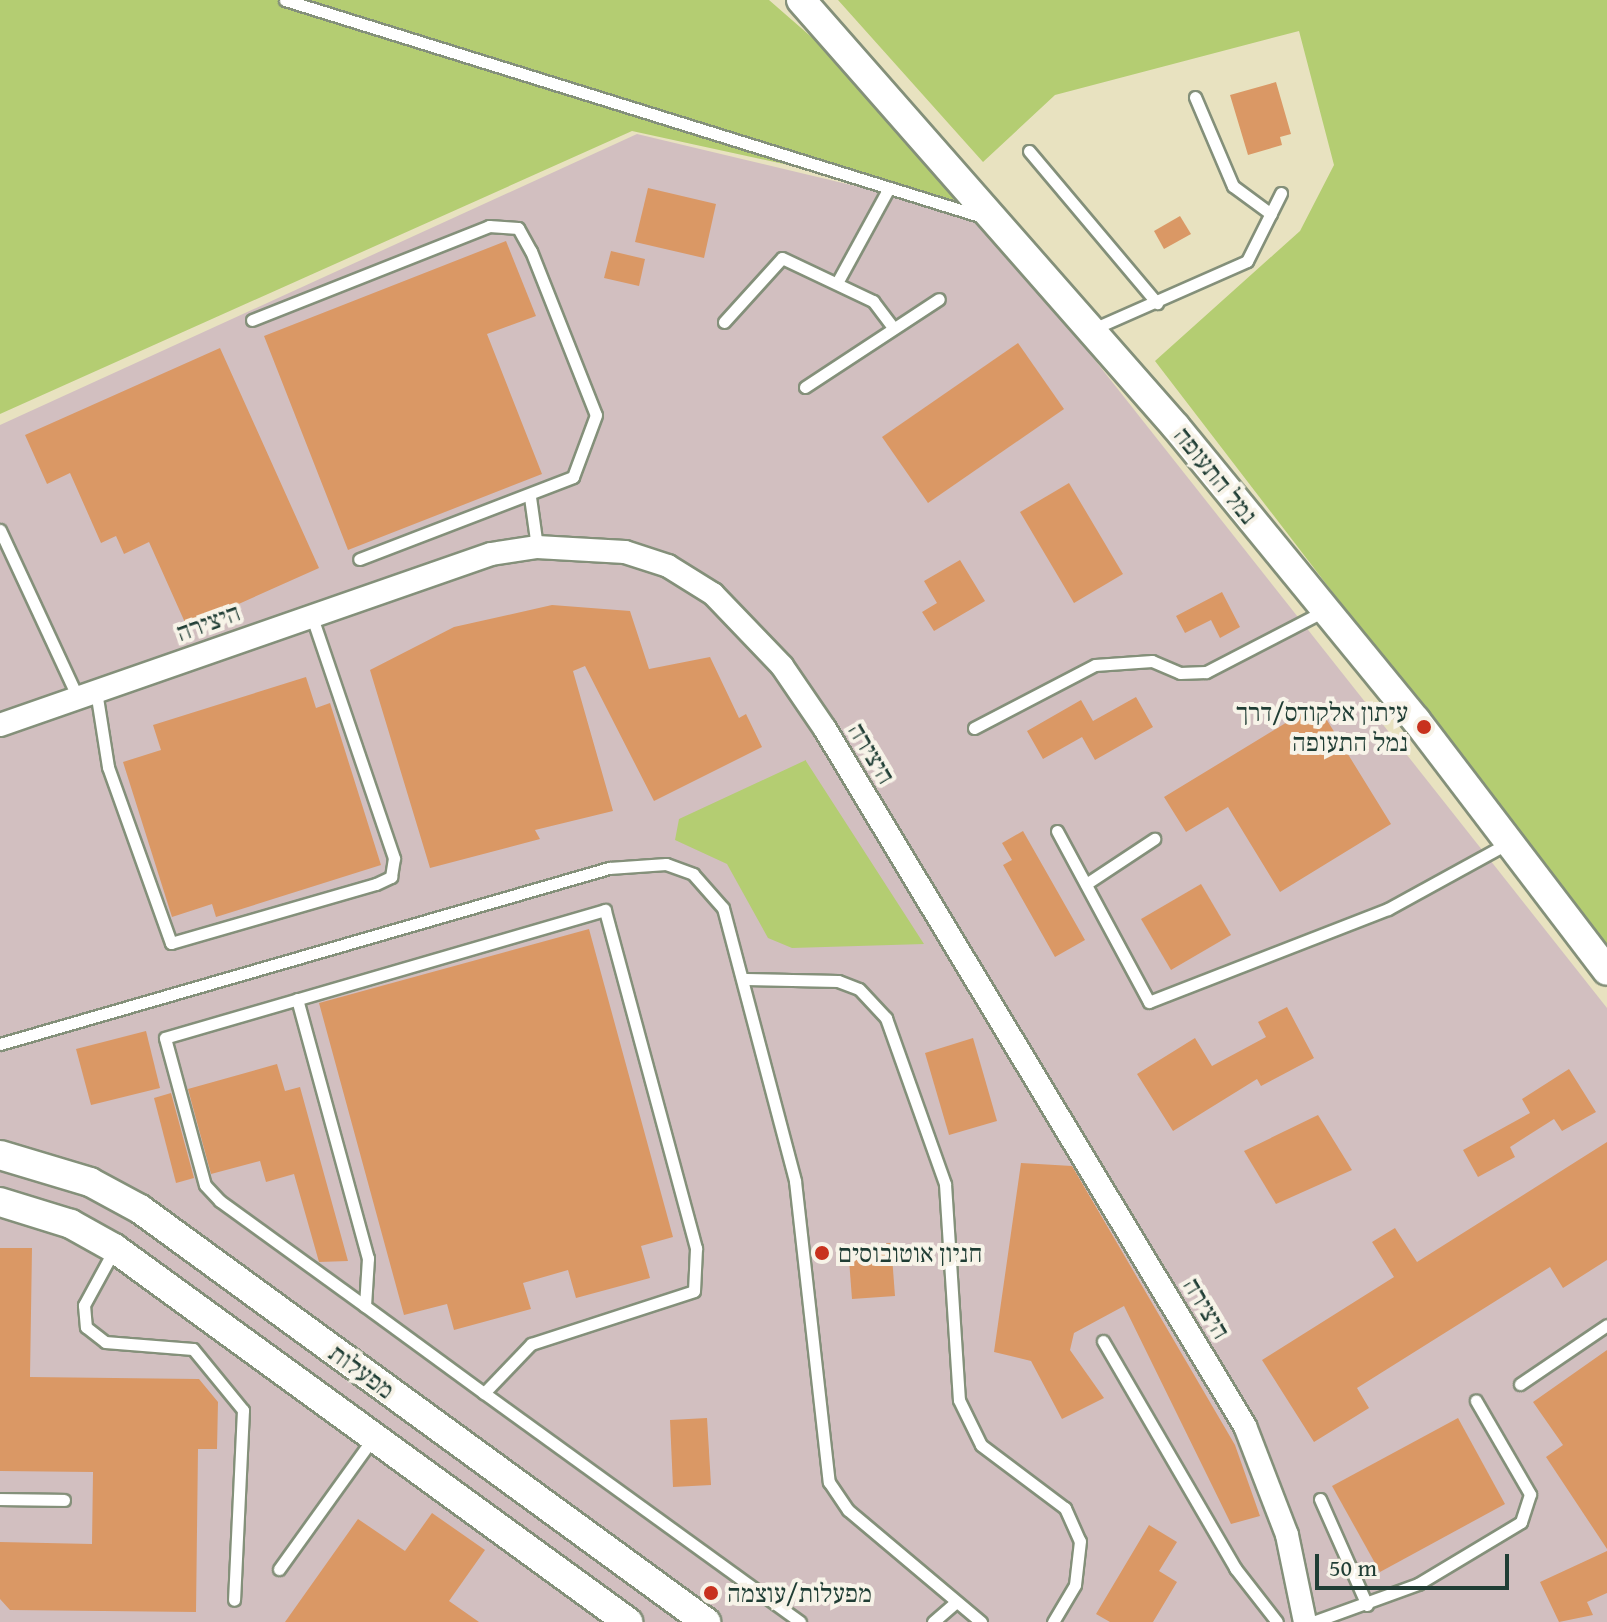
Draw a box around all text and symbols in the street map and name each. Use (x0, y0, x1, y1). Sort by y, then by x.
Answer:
street label: נמל התעופה (1167, 420, 1265, 530)
street label: היצירה (172, 596, 244, 648)
place label: עיתון אלקודס/דרך נמל התעופה (1236, 696, 1408, 758)
street label: היצירה (842, 717, 902, 789)
marker: עיתון אלקודס/דרך נמל התעופה (1415, 718, 1433, 736)
place label: חניון אוטובוסים (838, 1237, 982, 1269)
marker: חניון אוטובוסים (813, 1244, 831, 1262)
street label: היצירה (1177, 1272, 1237, 1344)
street label: מפעלות (323, 1337, 401, 1405)
scale bar (1319, 1538, 1513, 1588)
text: 50 m (1329, 1550, 1377, 1585)
place label: מפעלות/עוצמה (727, 1577, 872, 1609)
marker: מפעלות/עוצמה (702, 1584, 720, 1602)

